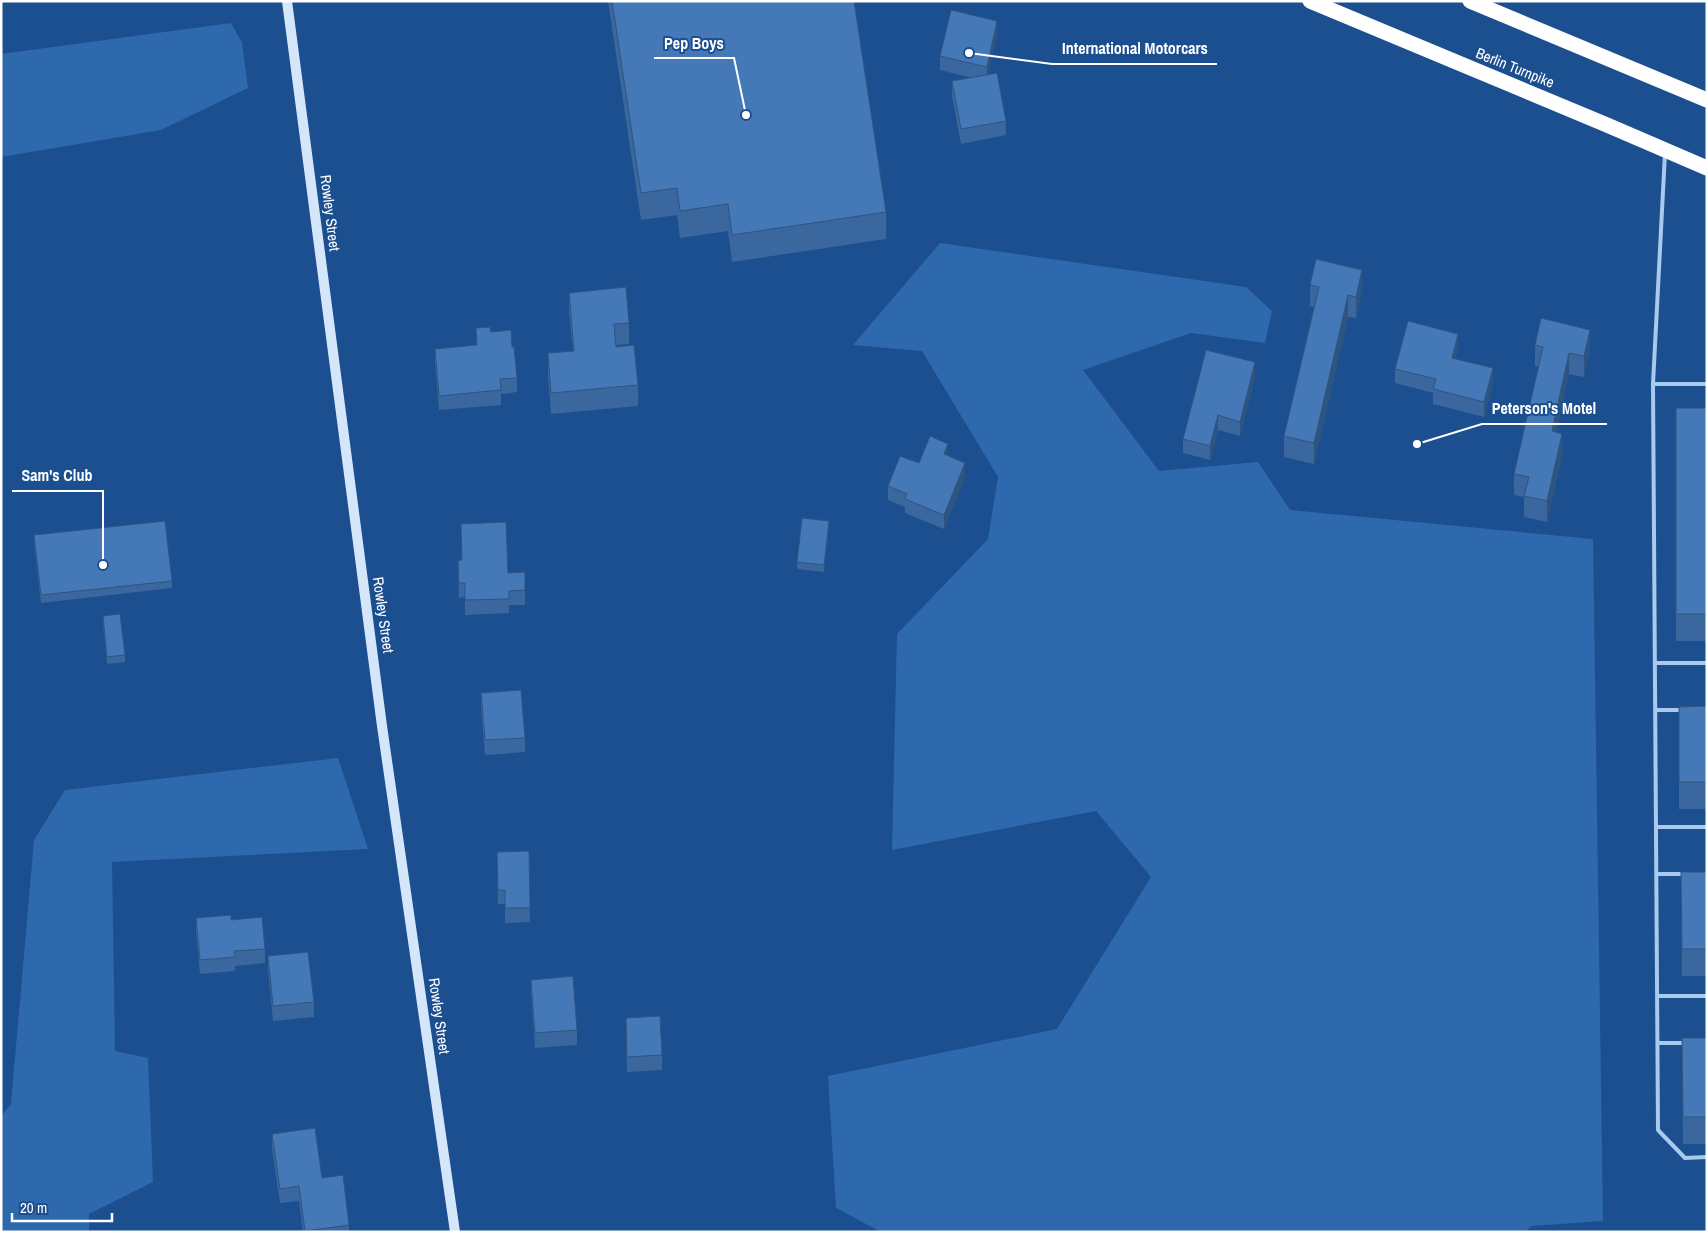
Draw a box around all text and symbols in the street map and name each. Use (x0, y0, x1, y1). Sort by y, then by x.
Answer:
callout: Pep Boys (654, 27, 734, 58)
text: Pep Boys (664, 32, 724, 54)
callout: International Motorcars (1052, 33, 1217, 64)
text: International Motorcars (1062, 37, 1208, 59)
street label: Berlin Turnpike (1473, 42, 1558, 93)
street label: Rowley Street (315, 174, 346, 253)
callout: Peterson's Motel (1482, 393, 1607, 424)
text: Peterson's Motel (1492, 397, 1596, 419)
callout: Sam's Club (12, 460, 103, 491)
text: Sam's Club (22, 464, 92, 486)
street label: Rowley Street (368, 576, 399, 655)
street label: Rowley Street (424, 977, 455, 1056)
scale bar (12, 1190, 112, 1222)
text: 20 m (20, 1197, 47, 1218)

